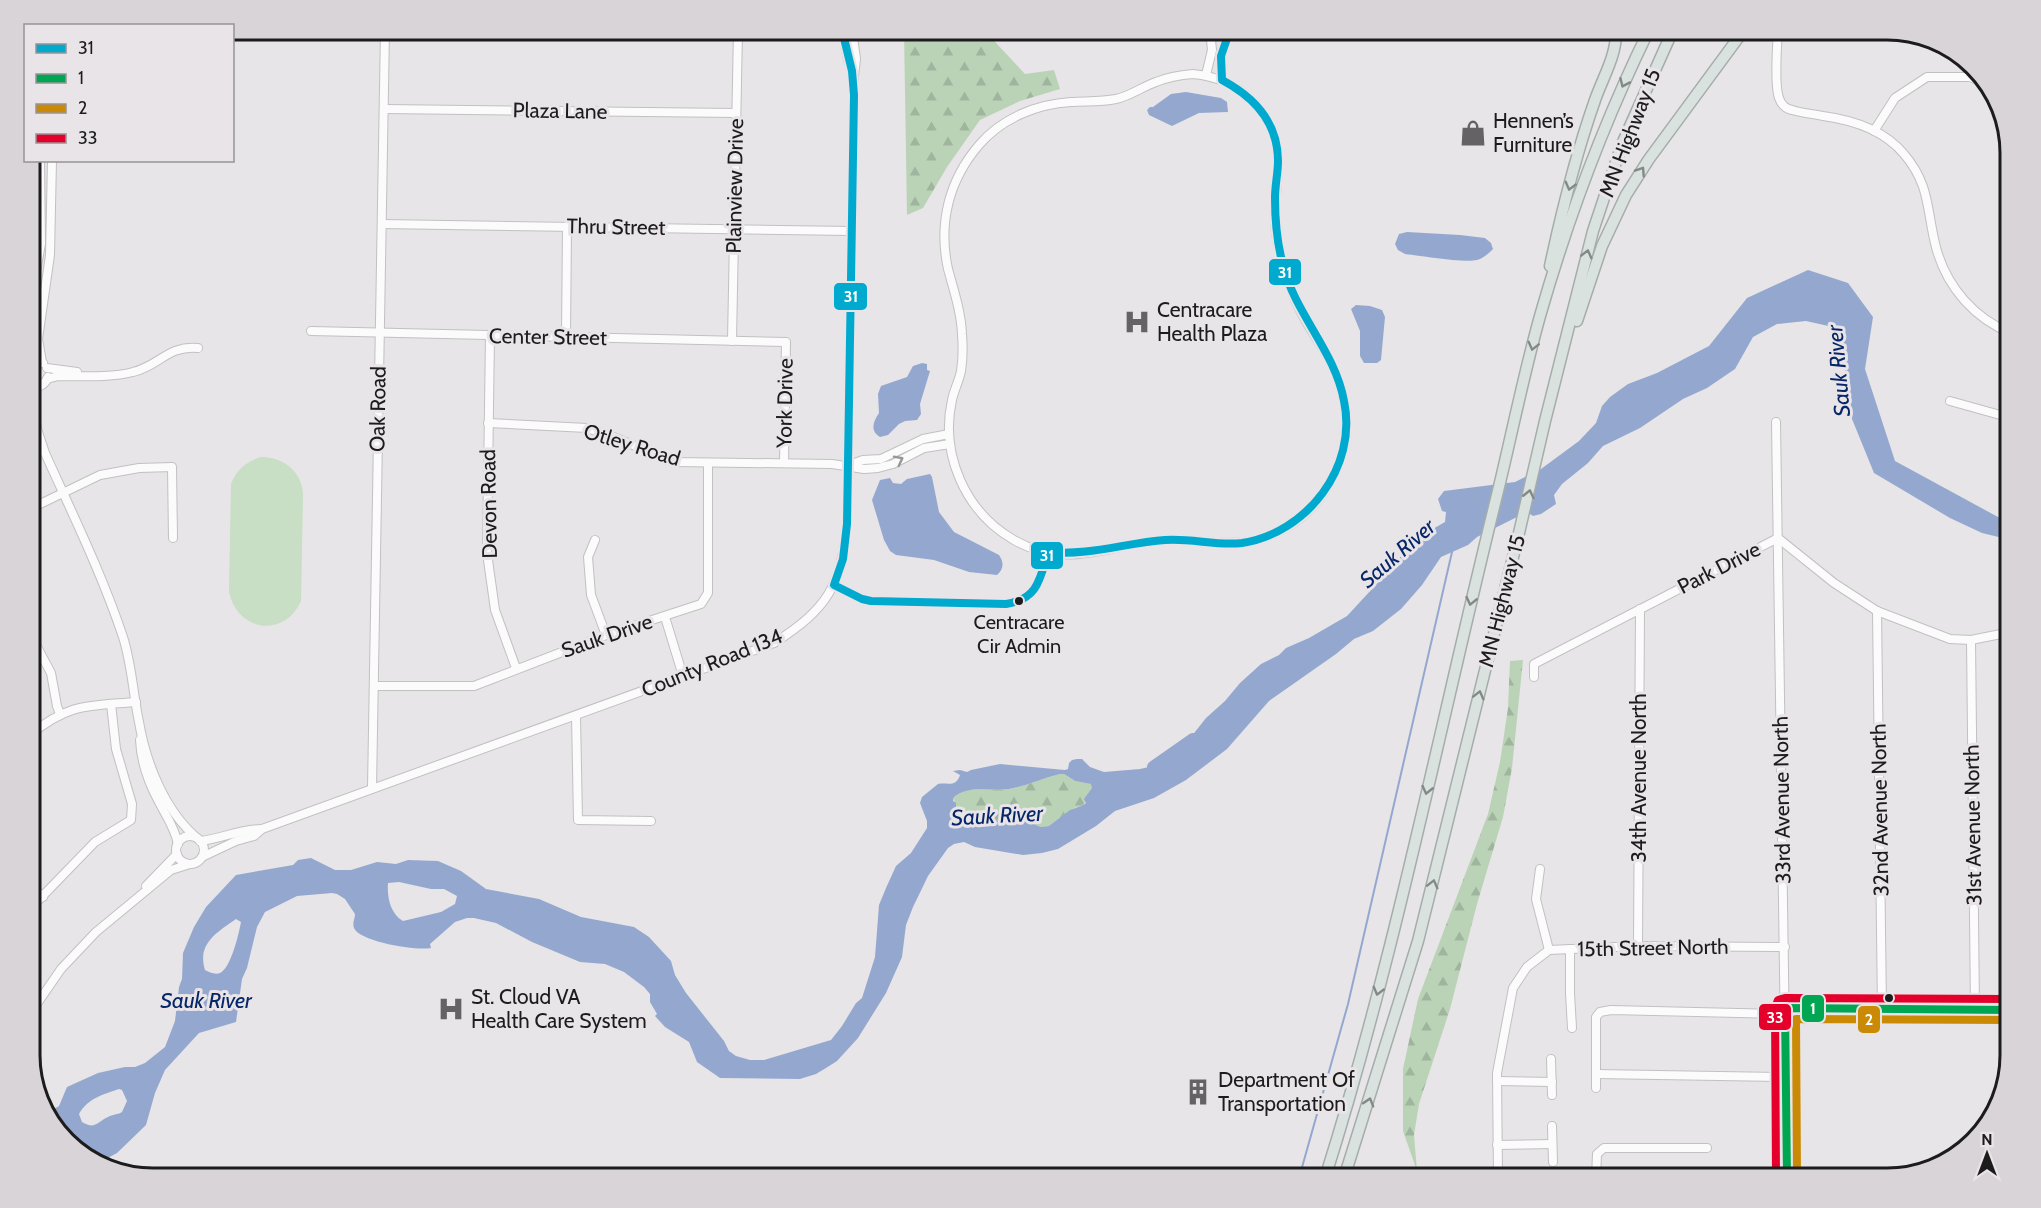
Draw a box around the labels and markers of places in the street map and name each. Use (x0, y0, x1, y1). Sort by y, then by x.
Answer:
place label: Hennen’s Furniture (1493, 108, 1574, 157)
shop icon: Hennen’s Furniture (1458, 118, 1488, 148)
place label: Centracare Health Plaza (1157, 297, 1267, 346)
hospital icon: Centracare Health Plaza (1122, 307, 1152, 337)
marker: Centracare Cir Admin (1013, 595, 1025, 607)
place label: Centracare Cir Admin (974, 610, 1064, 658)
place label: St. Cloud VA Health Care System (471, 984, 647, 1033)
unlabelled marker (1883, 992, 1895, 1004)
hospital icon: St. Cloud VA Health Care System (436, 994, 466, 1024)
place label: Department Of Transportation (1218, 1067, 1355, 1116)
building icon: Department Of Transportation (1183, 1077, 1213, 1107)

